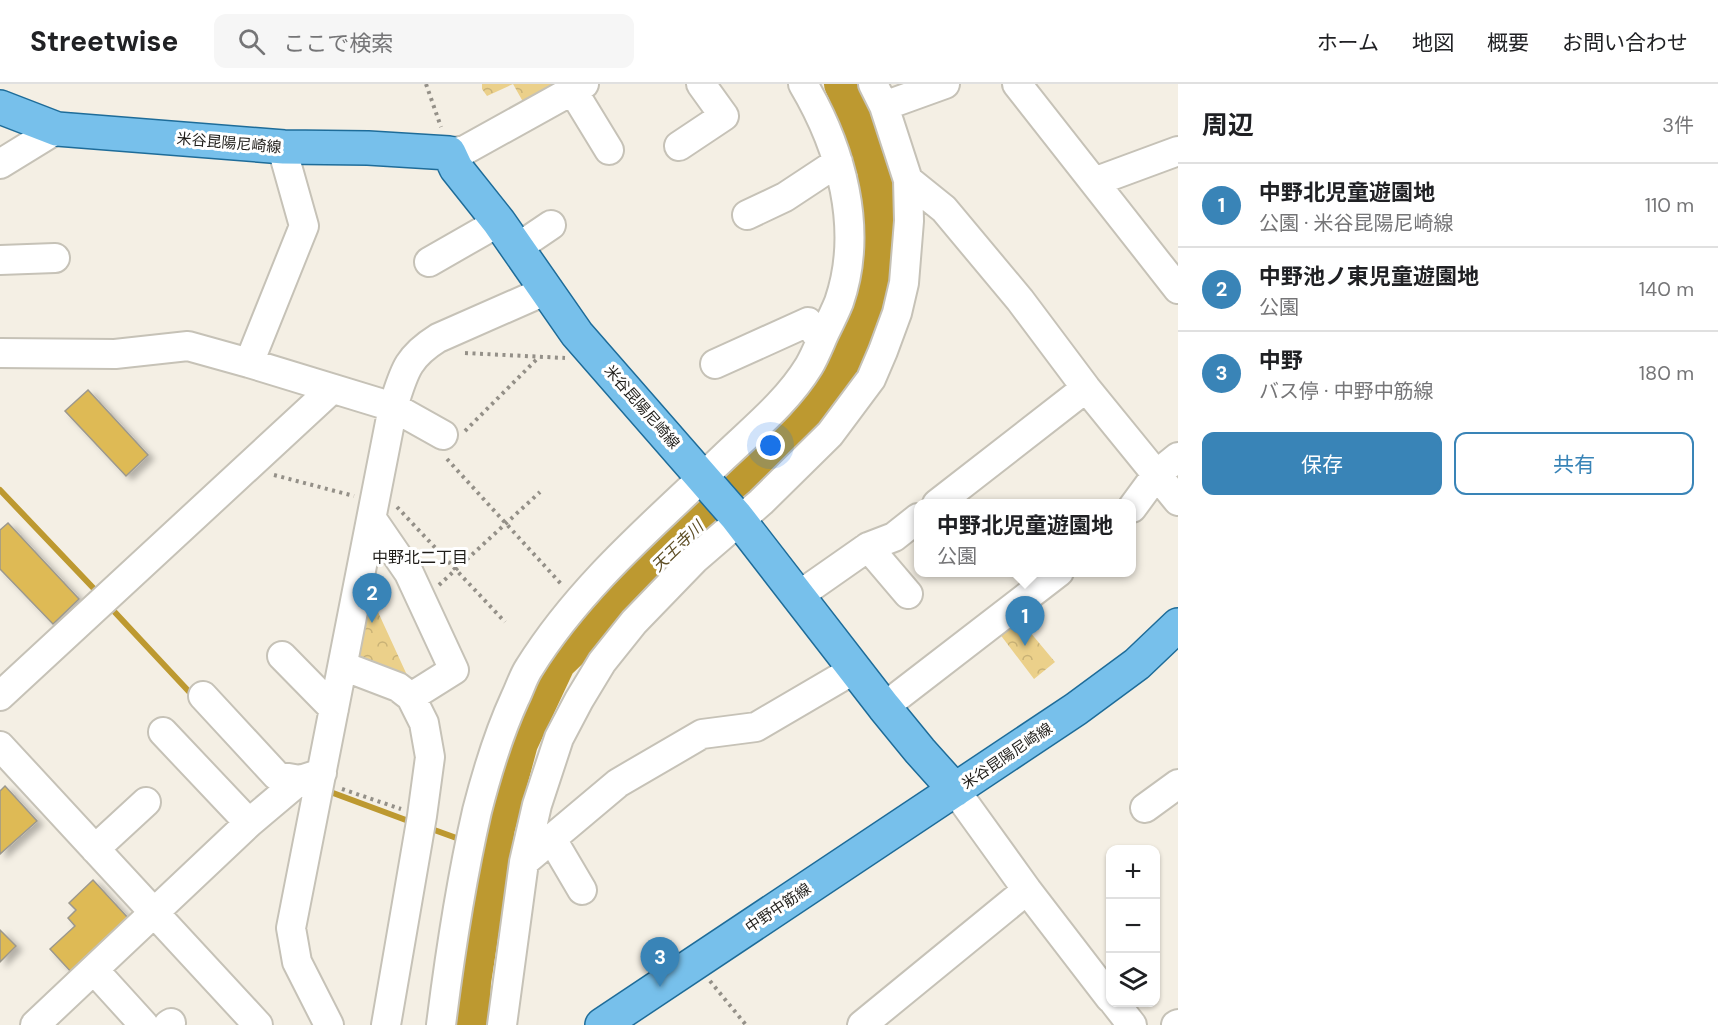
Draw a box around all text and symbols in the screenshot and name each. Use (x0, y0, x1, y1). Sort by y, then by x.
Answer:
search box (214, 14, 634, 68)
text: Streetwise (30, 23, 178, 60)
icon: search (235, 25, 268, 58)
text: ここで検索 (283, 29, 393, 58)
text: ホーム (1317, 29, 1379, 57)
text: 地図 (1412, 29, 1454, 57)
text: 概要 (1487, 29, 1529, 57)
text: お問い合わせ (1562, 29, 1688, 57)
text: 周辺 (1202, 108, 1254, 142)
text: 3件 (1662, 112, 1694, 138)
street label: 米谷昆陽尼崎線 (176, 128, 282, 158)
text: 中野北児童遊園地 (1259, 178, 1435, 207)
text: 1 (1218, 192, 1225, 218)
text: 110 m (1645, 192, 1694, 218)
text: 公園 · 米谷昆陽尼崎線 (1259, 210, 1454, 236)
text: 中野池ノ東児童遊園地 (1259, 262, 1479, 291)
text: 2 (1216, 276, 1227, 302)
text: 140 m (1639, 276, 1694, 302)
text: 公園 (1259, 294, 1299, 320)
text: 中野 (1259, 346, 1303, 375)
text: 3 (1215, 360, 1228, 386)
text: 180 m (1639, 360, 1694, 386)
street label: 米谷昆陽尼崎線 (600, 361, 684, 453)
text: バス停 · 中野中筋線 (1259, 378, 1434, 404)
your location (756, 431, 785, 460)
button: 保存 (1202, 432, 1442, 495)
button: 共有 (1454, 432, 1694, 495)
popup (914, 499, 1136, 577)
text: 中野北児童遊園地 (937, 511, 1113, 540)
water label: 天王寺川 (647, 515, 709, 576)
text: 公園 (937, 543, 977, 569)
district label: 中野北二丁目 (372, 547, 468, 568)
pin: 2 (352, 574, 392, 623)
pin: 1 (1006, 596, 1044, 646)
street label: 米谷昆陽尼崎線 (958, 718, 1056, 794)
map controls (1106, 845, 1160, 1007)
button: + (1106, 845, 1160, 899)
street label: 中野中筋線 (741, 879, 815, 937)
button: − (1106, 899, 1160, 953)
pin: 3 (640, 938, 680, 987)
button: layers (1106, 953, 1160, 1007)

